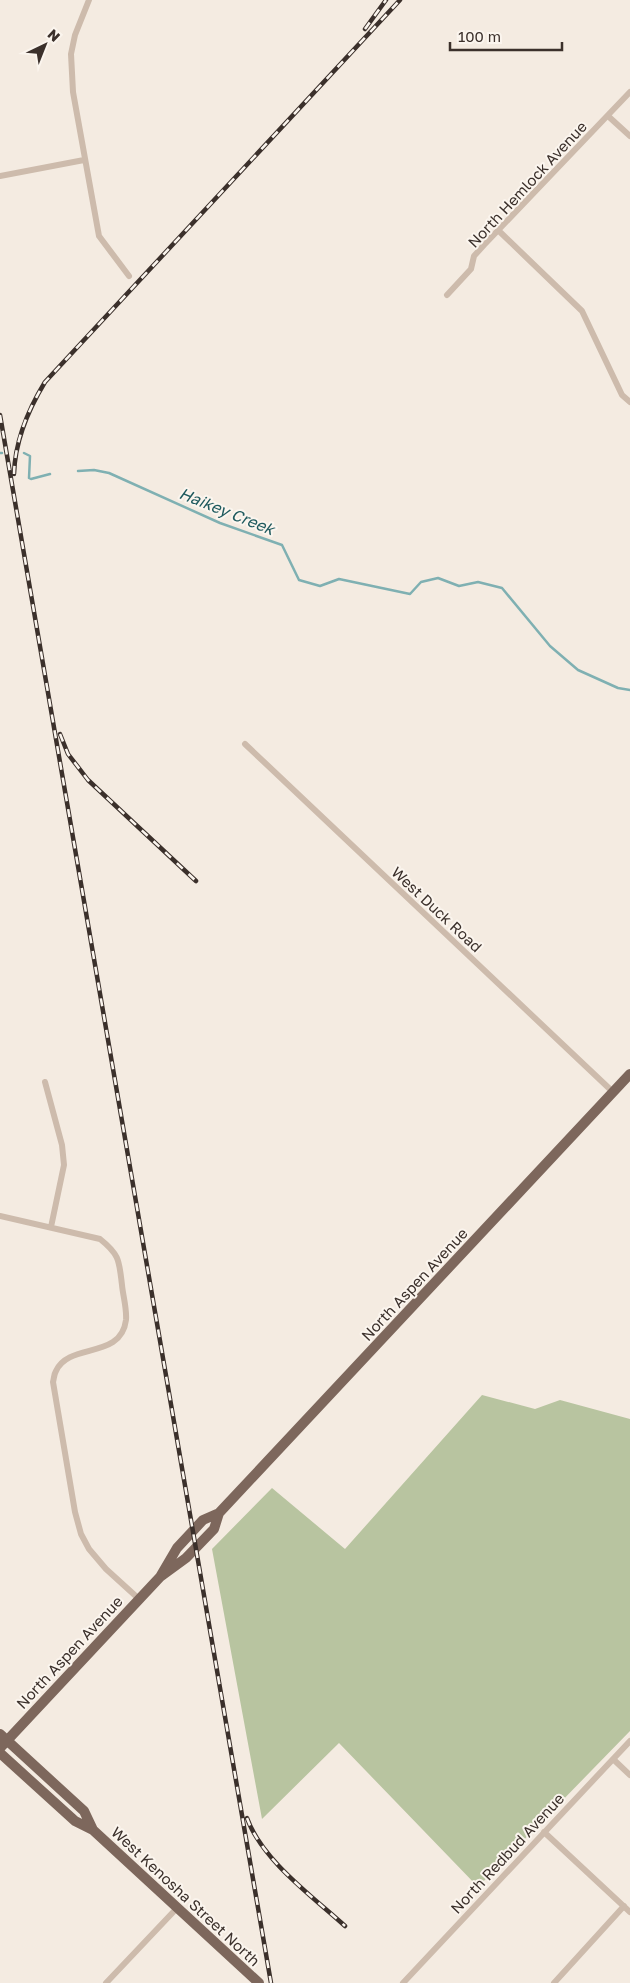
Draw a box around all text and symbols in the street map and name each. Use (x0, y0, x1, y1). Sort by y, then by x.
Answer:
north arrow (20, 20, 70, 70)
scale bar (450, 20, 562, 52)
text: N (45, 25, 64, 45)
text: 100 m (458, 27, 501, 45)
street label: North Hemlock Avenue (464, 117, 590, 251)
water label: Haikey Creek (177, 483, 279, 540)
street label: West Duck Road (388, 863, 486, 955)
street label: North Aspen Avenue (357, 1224, 471, 1344)
street label: North Aspen Avenue (12, 1592, 126, 1712)
street label: North Redbud Avenue (447, 1789, 568, 1917)
street label: West Kenosha Street North (108, 1822, 264, 1970)

